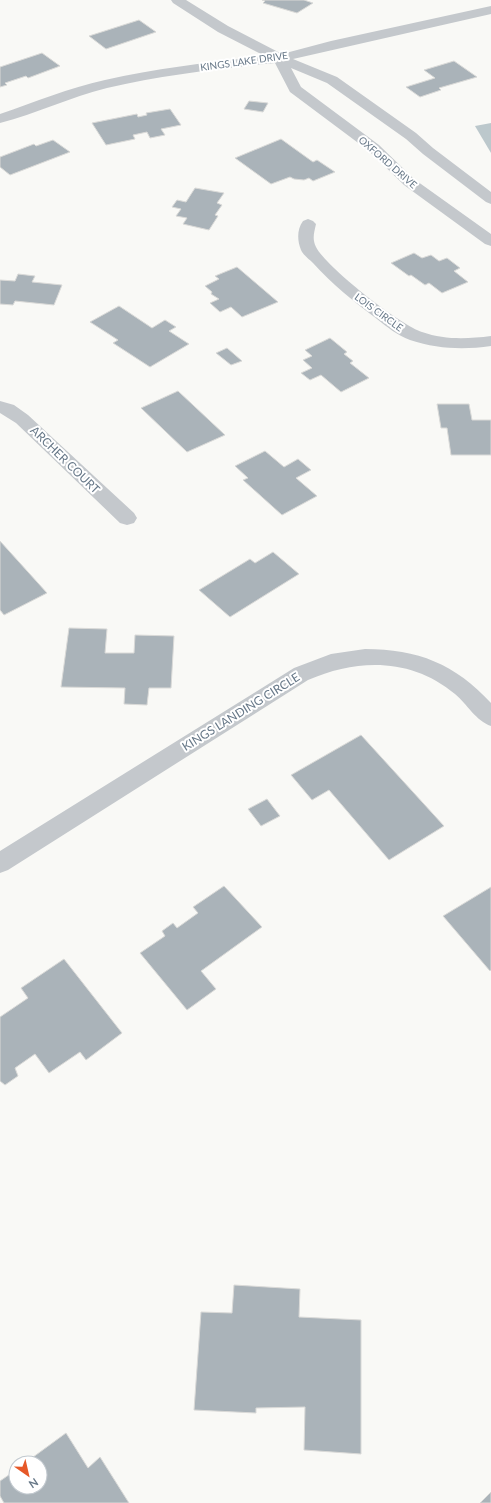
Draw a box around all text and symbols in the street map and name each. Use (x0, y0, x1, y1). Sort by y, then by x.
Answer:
street label: KINGS LAKE DRIVE (199, 49, 289, 73)
street label: OXFORD DRIVE (356, 133, 420, 191)
street label: LOIS CIRCLE (352, 290, 406, 334)
street label: ARCHER COURT (27, 423, 103, 497)
street label: KINGS LANDING CIRCLE (179, 669, 302, 754)
north arrow (8, 1455, 48, 1495)
text: N (27, 1476, 41, 1491)

